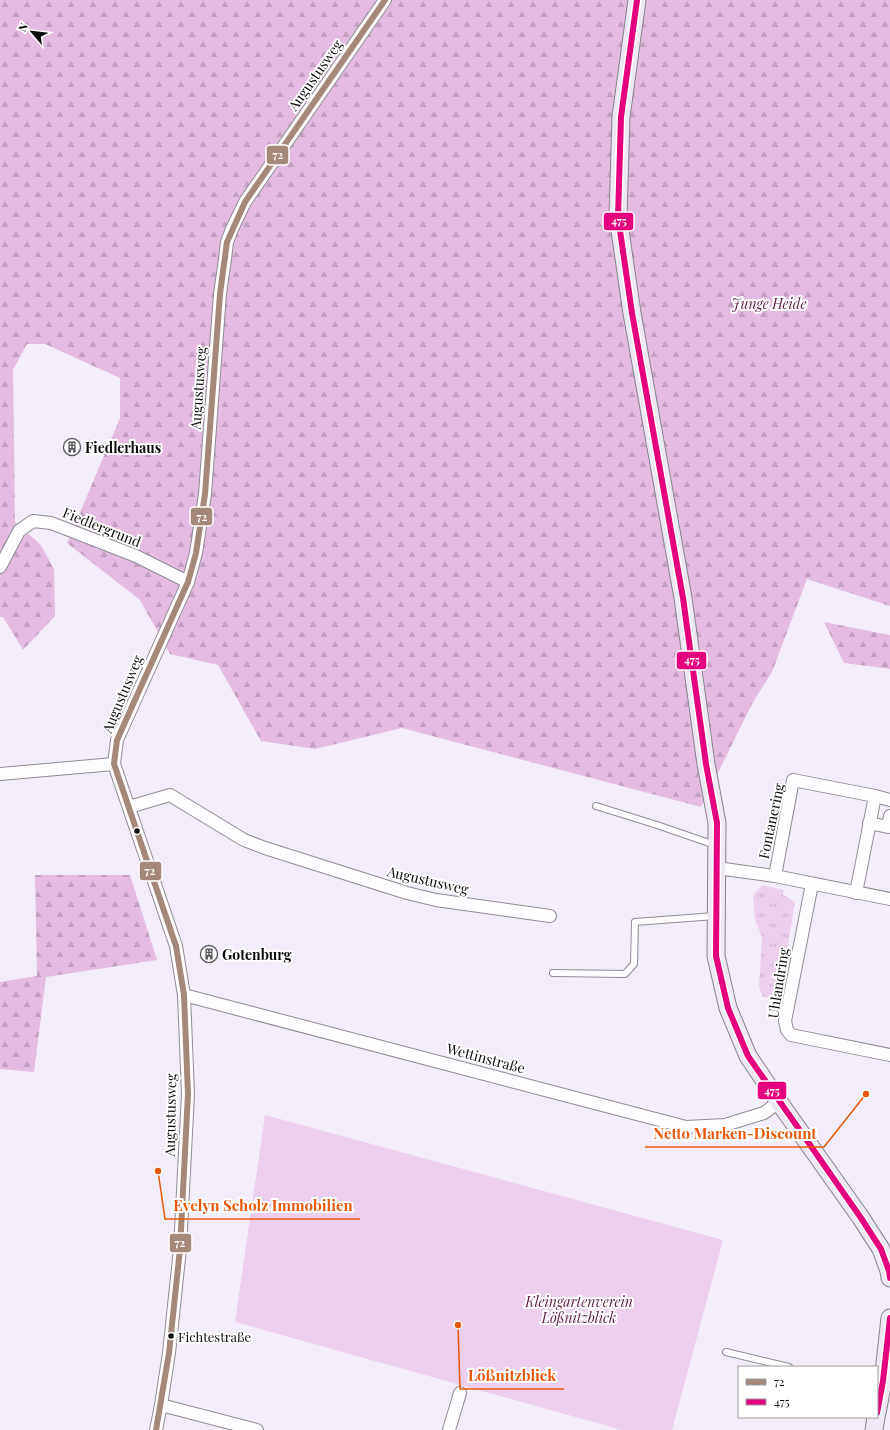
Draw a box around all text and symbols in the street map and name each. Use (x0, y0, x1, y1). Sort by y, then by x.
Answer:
north arrow (12, 12, 52, 52)
text: N (14, 20, 31, 34)
street label: Augustusweg (283, 35, 347, 115)
line badge: 72 (266, 145, 289, 165)
text: 72 (273, 147, 284, 162)
line badge: 475 (603, 212, 634, 231)
text: 475 (611, 213, 627, 228)
park label: Junge Heide (732, 294, 806, 313)
street label: Augustusweg (186, 345, 210, 431)
building icon: Fiedlerhaus (62, 437, 82, 457)
place label: Fiedlerhaus (85, 438, 161, 457)
street label: Fiedlergrund (60, 503, 144, 551)
line badge: 72 (190, 507, 213, 526)
text: 72 (197, 509, 208, 524)
line badge: 475 (676, 651, 707, 670)
street label: Augustusweg (97, 652, 147, 737)
text: 475 (684, 652, 700, 667)
street label: Fontanering (754, 781, 788, 861)
unlabelled marker (132, 826, 142, 836)
line badge: 72 (139, 861, 162, 881)
street label: Augustusweg (385, 861, 471, 899)
text: 72 (145, 863, 156, 878)
building icon: Gotenburg (199, 944, 219, 964)
place label: Gotenburg (222, 945, 292, 964)
street label: Uhlandring (763, 946, 793, 1020)
street label: Wettinstraße (444, 1038, 527, 1078)
street label: Augustusweg (160, 1073, 180, 1158)
line badge: 475 (757, 1081, 787, 1100)
text: 475 (764, 1083, 780, 1098)
callout: Netto Marken-Discount (645, 1120, 824, 1147)
text: Netto Marken-Discount (653, 1123, 817, 1143)
callout: Evelyn Scholz Immobilien (165, 1192, 360, 1219)
text: Evelyn Scholz Immobilien (173, 1195, 353, 1215)
line badge: 72 (169, 1233, 192, 1253)
text: 72 (175, 1235, 186, 1250)
park label: Kleingartenverein Lößnitzblick (524, 1292, 633, 1327)
place label: Fichtestraße (178, 1328, 252, 1345)
marker: Fichtestraße (166, 1331, 176, 1341)
callout: Lößnitzblick (460, 1362, 564, 1389)
text: Lößnitzblick (468, 1365, 556, 1385)
legend (738, 1366, 878, 1418)
text: 72 (774, 1373, 785, 1389)
text: 475 (774, 1393, 790, 1409)

